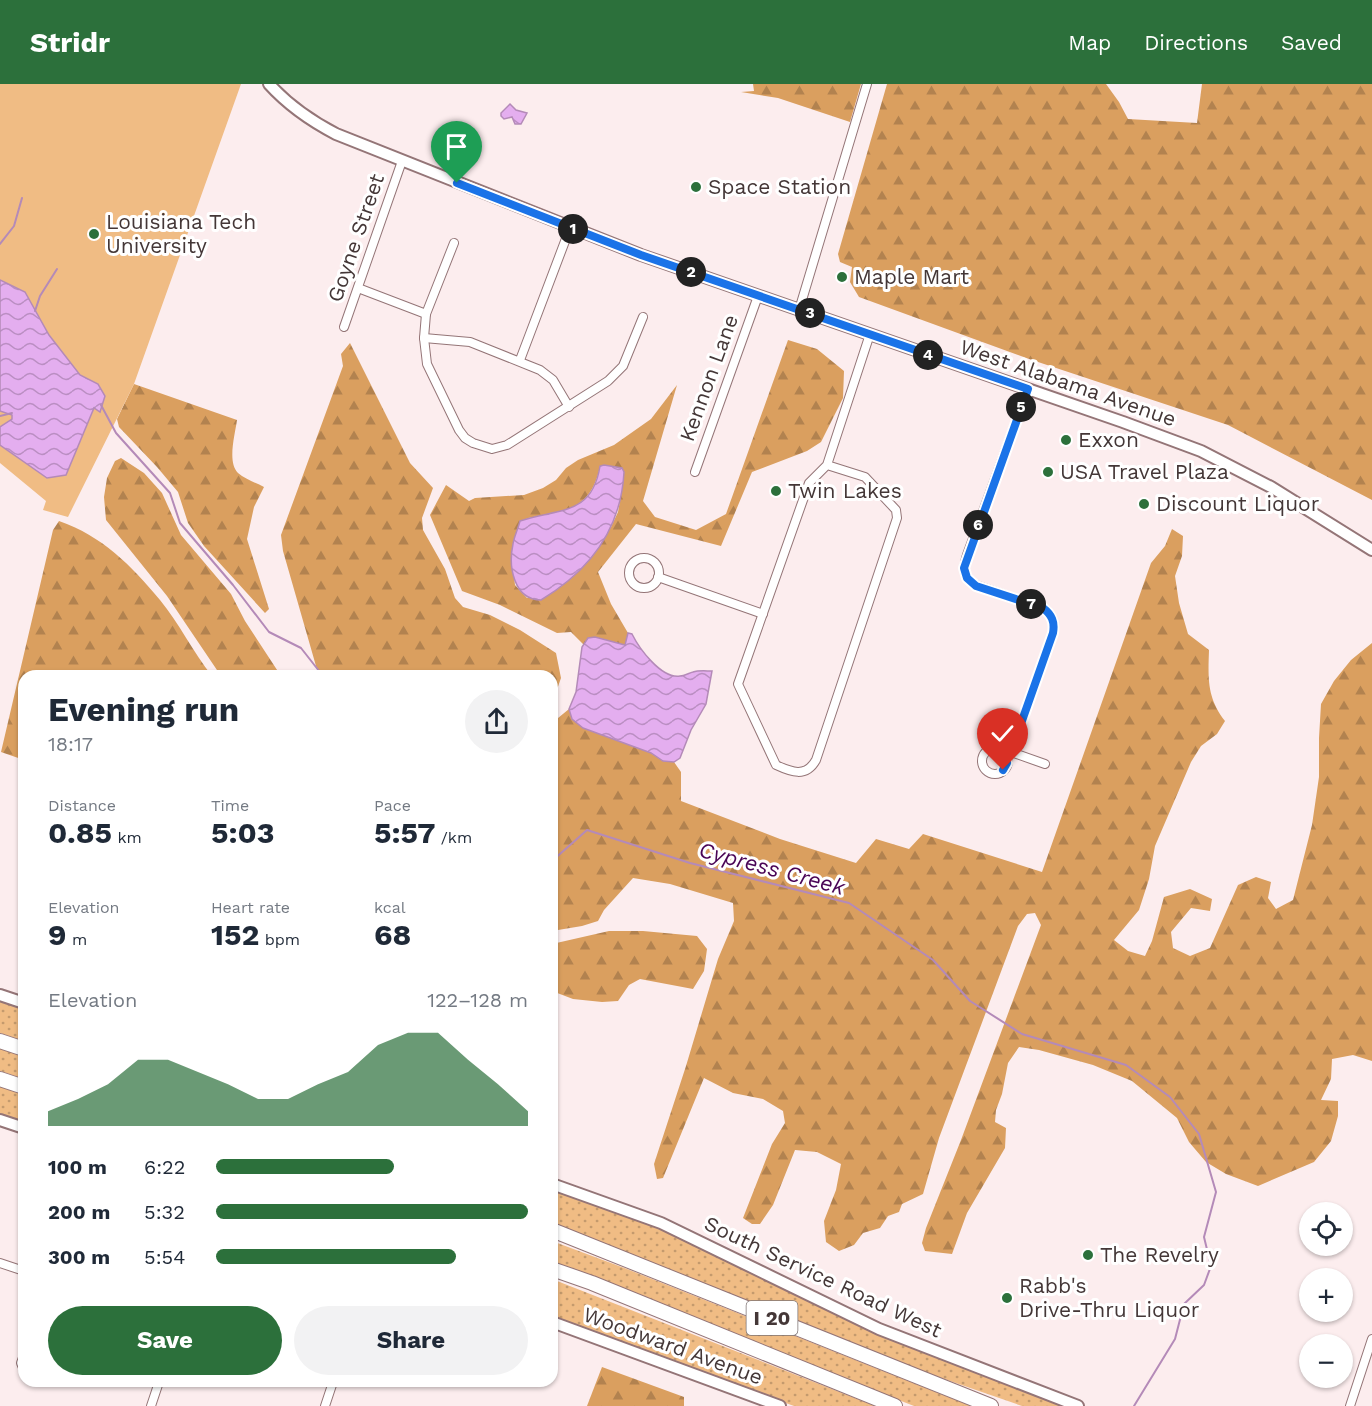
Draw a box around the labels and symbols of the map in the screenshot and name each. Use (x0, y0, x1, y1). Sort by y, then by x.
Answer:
pin (431, 121, 482, 183)
street label: Goyne Street (322, 170, 389, 305)
place label: Space Station (708, 174, 851, 199)
marker: Space Station (689, 180, 703, 194)
place label: Louisiana Tech University (106, 209, 256, 258)
pin: 1 (558, 214, 588, 244)
marker: Louisiana Tech University (87, 227, 101, 241)
pin: 2 (676, 257, 706, 287)
place label: Maple Mart (854, 264, 969, 289)
marker: Maple Mart (835, 270, 849, 284)
pin: 3 (795, 298, 825, 328)
street label: Kennon Lane (674, 311, 743, 445)
street label: West Alabama Avenue (957, 334, 1180, 431)
pin: 4 (913, 340, 943, 370)
pin: 5 (1006, 392, 1036, 422)
place label: Exxon (1078, 427, 1139, 452)
marker: Exxon (1059, 433, 1073, 447)
place label: USA Travel Plaza (1060, 459, 1229, 484)
marker: USA Travel Plaza (1041, 465, 1055, 479)
place label: Twin Lakes (788, 478, 902, 503)
marker: Twin Lakes (769, 484, 783, 498)
place label: Discount Liquor (1156, 491, 1320, 516)
marker: Discount Liquor (1137, 497, 1151, 511)
pin: 6 (963, 510, 993, 540)
pin: 7 (1016, 589, 1046, 619)
pin (977, 708, 1028, 770)
water label: Cypress Creek (696, 837, 849, 900)
street label: South Service Road West (701, 1210, 946, 1343)
place label: The Revelry (1100, 1242, 1219, 1267)
marker: The Revelry (1081, 1248, 1095, 1262)
place label: Rabb's Drive-Thru Liquor (1019, 1273, 1200, 1322)
marker: Rabb's Drive-Thru Liquor (1000, 1291, 1014, 1305)
street label: Woodward Avenue (580, 1301, 766, 1390)
road number: I 20 (746, 1301, 798, 1335)

